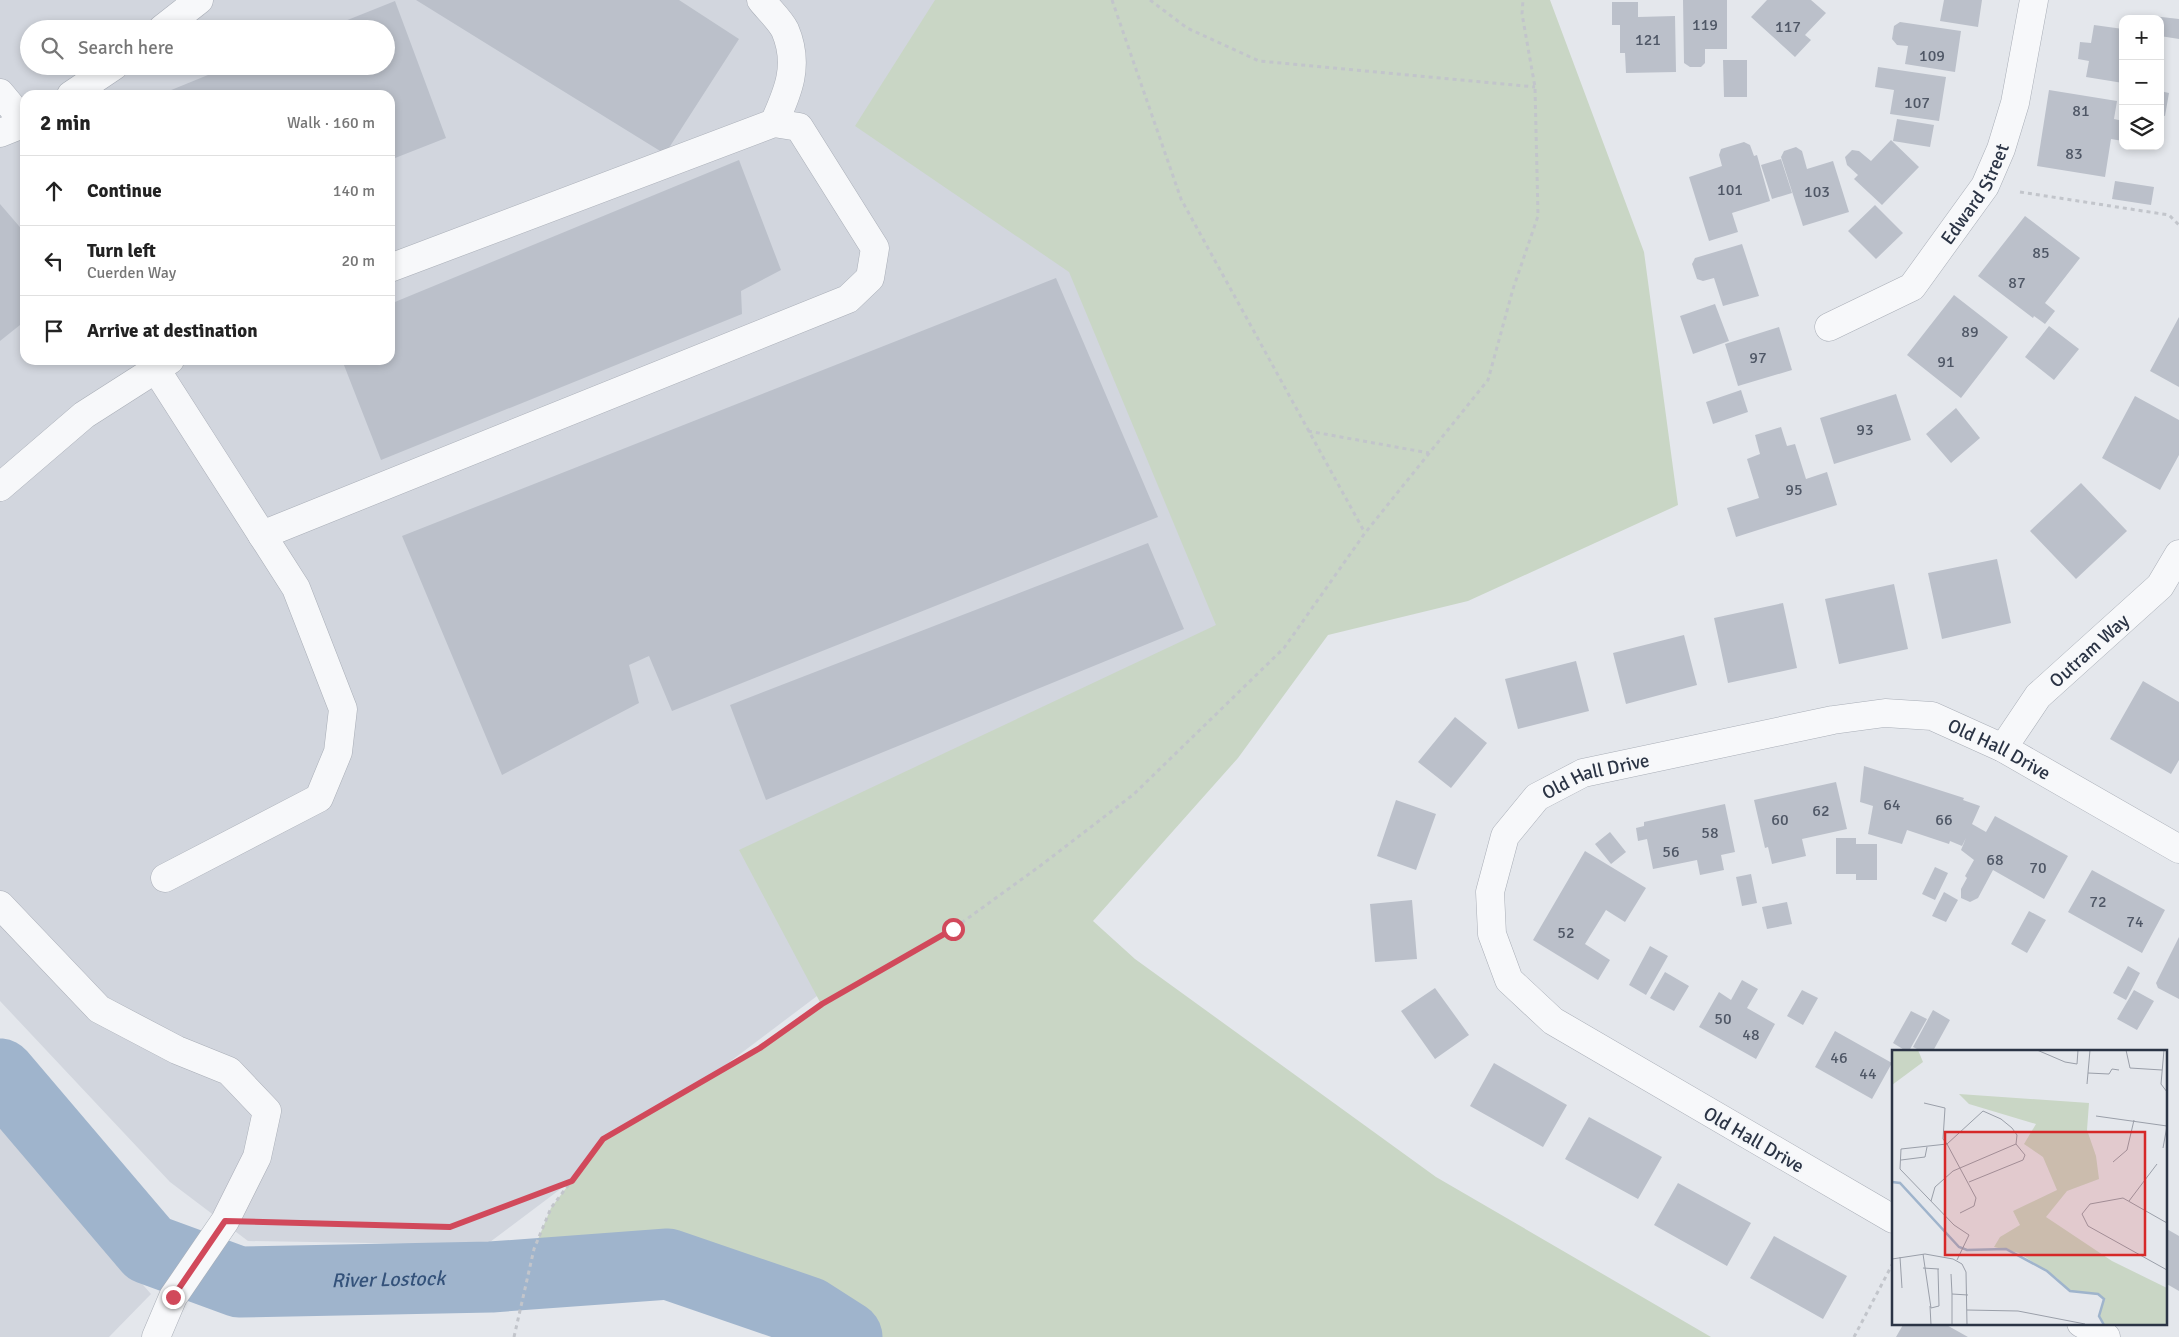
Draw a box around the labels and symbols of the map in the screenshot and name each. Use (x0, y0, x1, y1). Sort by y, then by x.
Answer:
house number: 119 (1692, 15, 1718, 35)
house number: 117 (1775, 17, 1801, 37)
house number: 121 (1635, 30, 1661, 50)
house number: 109 (1919, 46, 1945, 66)
house number: 107 (1904, 93, 1930, 113)
house number: 81 (2072, 101, 2090, 121)
street label: Edward Street (1936, 141, 2015, 250)
house number: 83 (2065, 144, 2083, 164)
house number: 101 (1717, 180, 1743, 200)
house number: 103 (1804, 182, 1830, 202)
house number: 85 (2032, 243, 2050, 263)
house number: 87 (2008, 273, 2026, 293)
house number: 89 (1961, 322, 1979, 342)
house number: 97 (1749, 348, 1767, 368)
house number: 91 (1937, 352, 1955, 372)
house number: 93 (1856, 420, 1874, 440)
house number: 95 (1785, 480, 1803, 500)
street label: Outram Way (2045, 609, 2134, 693)
street label: Old Hall Drive (1944, 714, 2055, 786)
street label: Old Hall Drive (1538, 748, 1651, 805)
house number: 64 (1883, 795, 1901, 815)
house number: 62 (1812, 801, 1830, 821)
house number: 60 (1771, 810, 1789, 830)
house number: 66 (1935, 810, 1953, 830)
house number: 58 (1701, 823, 1719, 843)
house number: 56 (1662, 842, 1680, 862)
house number: 68 (1986, 850, 2004, 870)
house number: 70 (2029, 858, 2047, 878)
house number: 72 (2089, 892, 2107, 912)
house number: 74 (2126, 912, 2144, 932)
route start (942, 918, 965, 941)
house number: 52 (1557, 923, 1575, 943)
house number: 50 (1714, 1009, 1732, 1029)
house number: 48 (1742, 1025, 1760, 1045)
house number: 46 (1830, 1048, 1848, 1068)
inset map (1892, 1050, 2166, 1324)
house number: 44 (1859, 1064, 1877, 1084)
street label: Old Hall Drive (1699, 1101, 1808, 1178)
water label: River Lostock (331, 1266, 447, 1293)
route end (162, 1286, 185, 1309)

